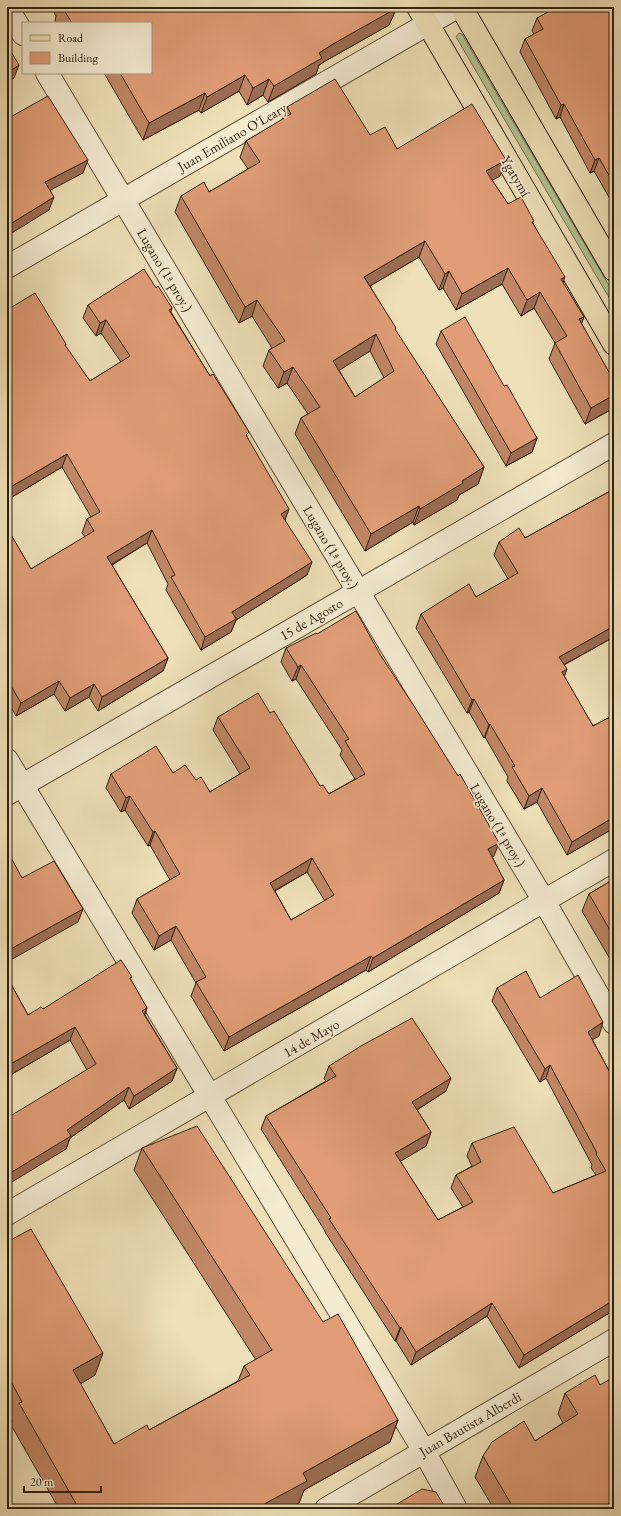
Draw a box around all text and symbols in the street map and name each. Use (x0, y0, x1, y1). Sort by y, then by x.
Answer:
legend (22, 22, 152, 74)
text: Road (58, 30, 84, 46)
text: Building (58, 50, 99, 66)
street label: Juan Emiliano O'Leary (173, 98, 291, 176)
street label: Ygatymí (497, 152, 535, 200)
street label: Lugano (1ª proy.) (133, 225, 197, 315)
street label: Lugano (1ª proy.) (299, 502, 363, 592)
street label: 15 de Agosto (276, 594, 346, 644)
street label: Lugano (1ª proy.) (466, 780, 530, 870)
street label: 14 de Mayo (280, 1015, 342, 1061)
street label: Juan Bautista Alberdi (415, 1387, 525, 1461)
scale bar (24, 1468, 101, 1494)
text: 20 m (30, 1474, 54, 1490)

